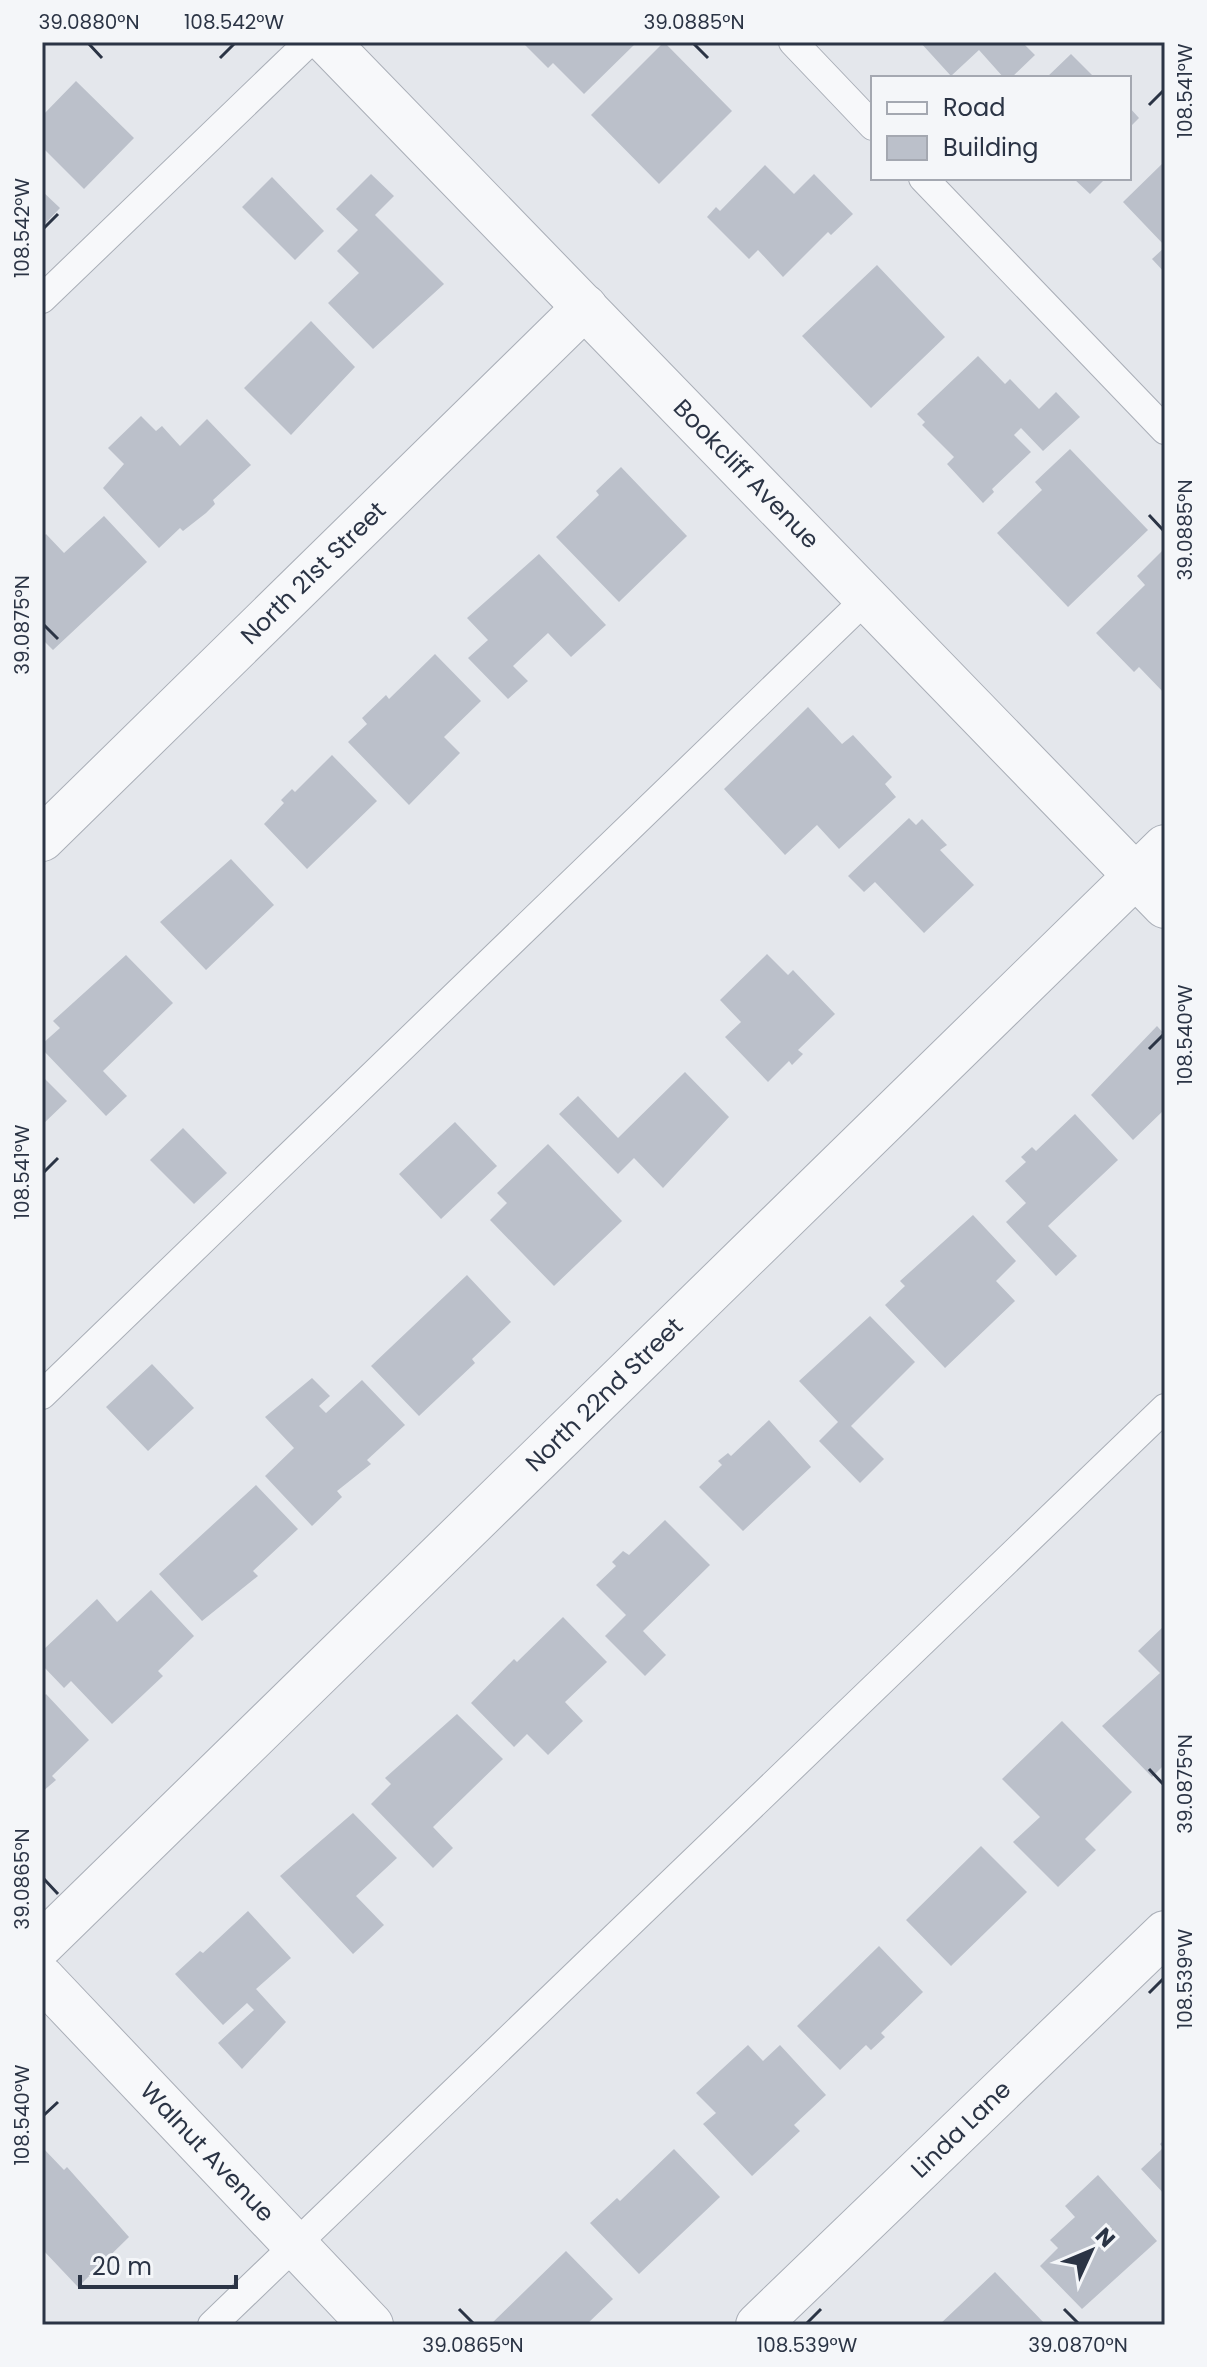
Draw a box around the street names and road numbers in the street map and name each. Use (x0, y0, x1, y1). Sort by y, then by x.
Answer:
street label: Bookcliff Avenue (666, 392, 827, 556)
street label: North 21st Street (233, 494, 393, 651)
street label: North 22nd Street (518, 1310, 690, 1479)
street label: Linda Lane (903, 2073, 1018, 2185)
street label: Walnut Avenue (133, 2075, 282, 2229)

